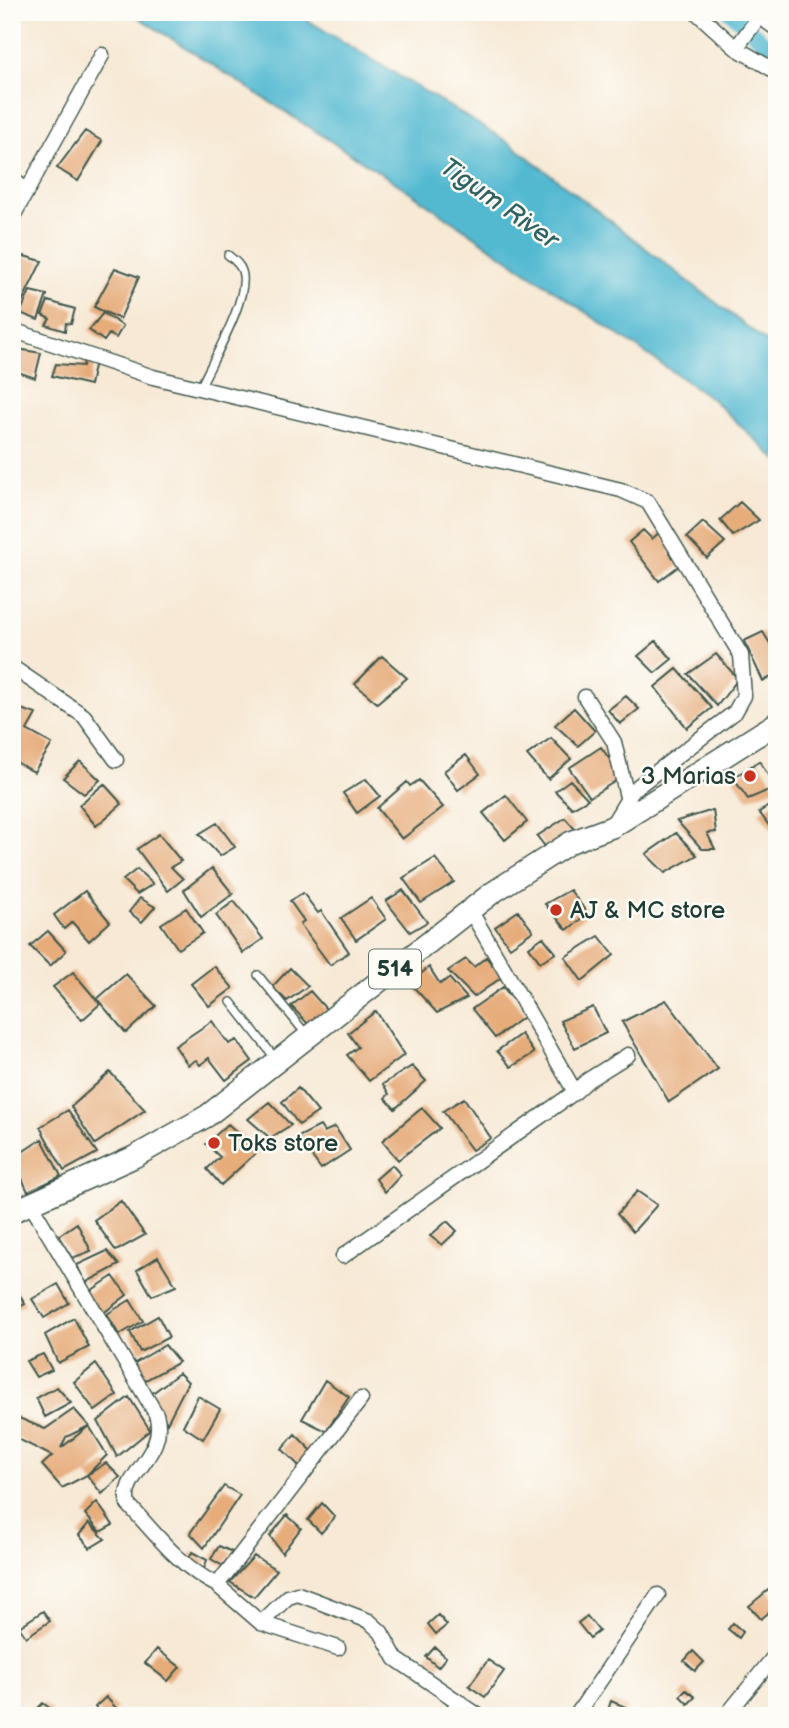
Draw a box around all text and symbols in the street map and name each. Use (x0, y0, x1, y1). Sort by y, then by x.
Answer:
water label: Tigum River (434, 152, 565, 257)
place label: 3 Marias (641, 762, 736, 791)
marker: 3 Marias (742, 768, 758, 784)
place label: AJ & MC store (570, 896, 725, 925)
marker: AJ & MC store (548, 902, 564, 918)
road number: 514 (369, 950, 421, 988)
place label: Toks store (228, 1129, 338, 1158)
marker: Toks store (206, 1135, 222, 1151)

